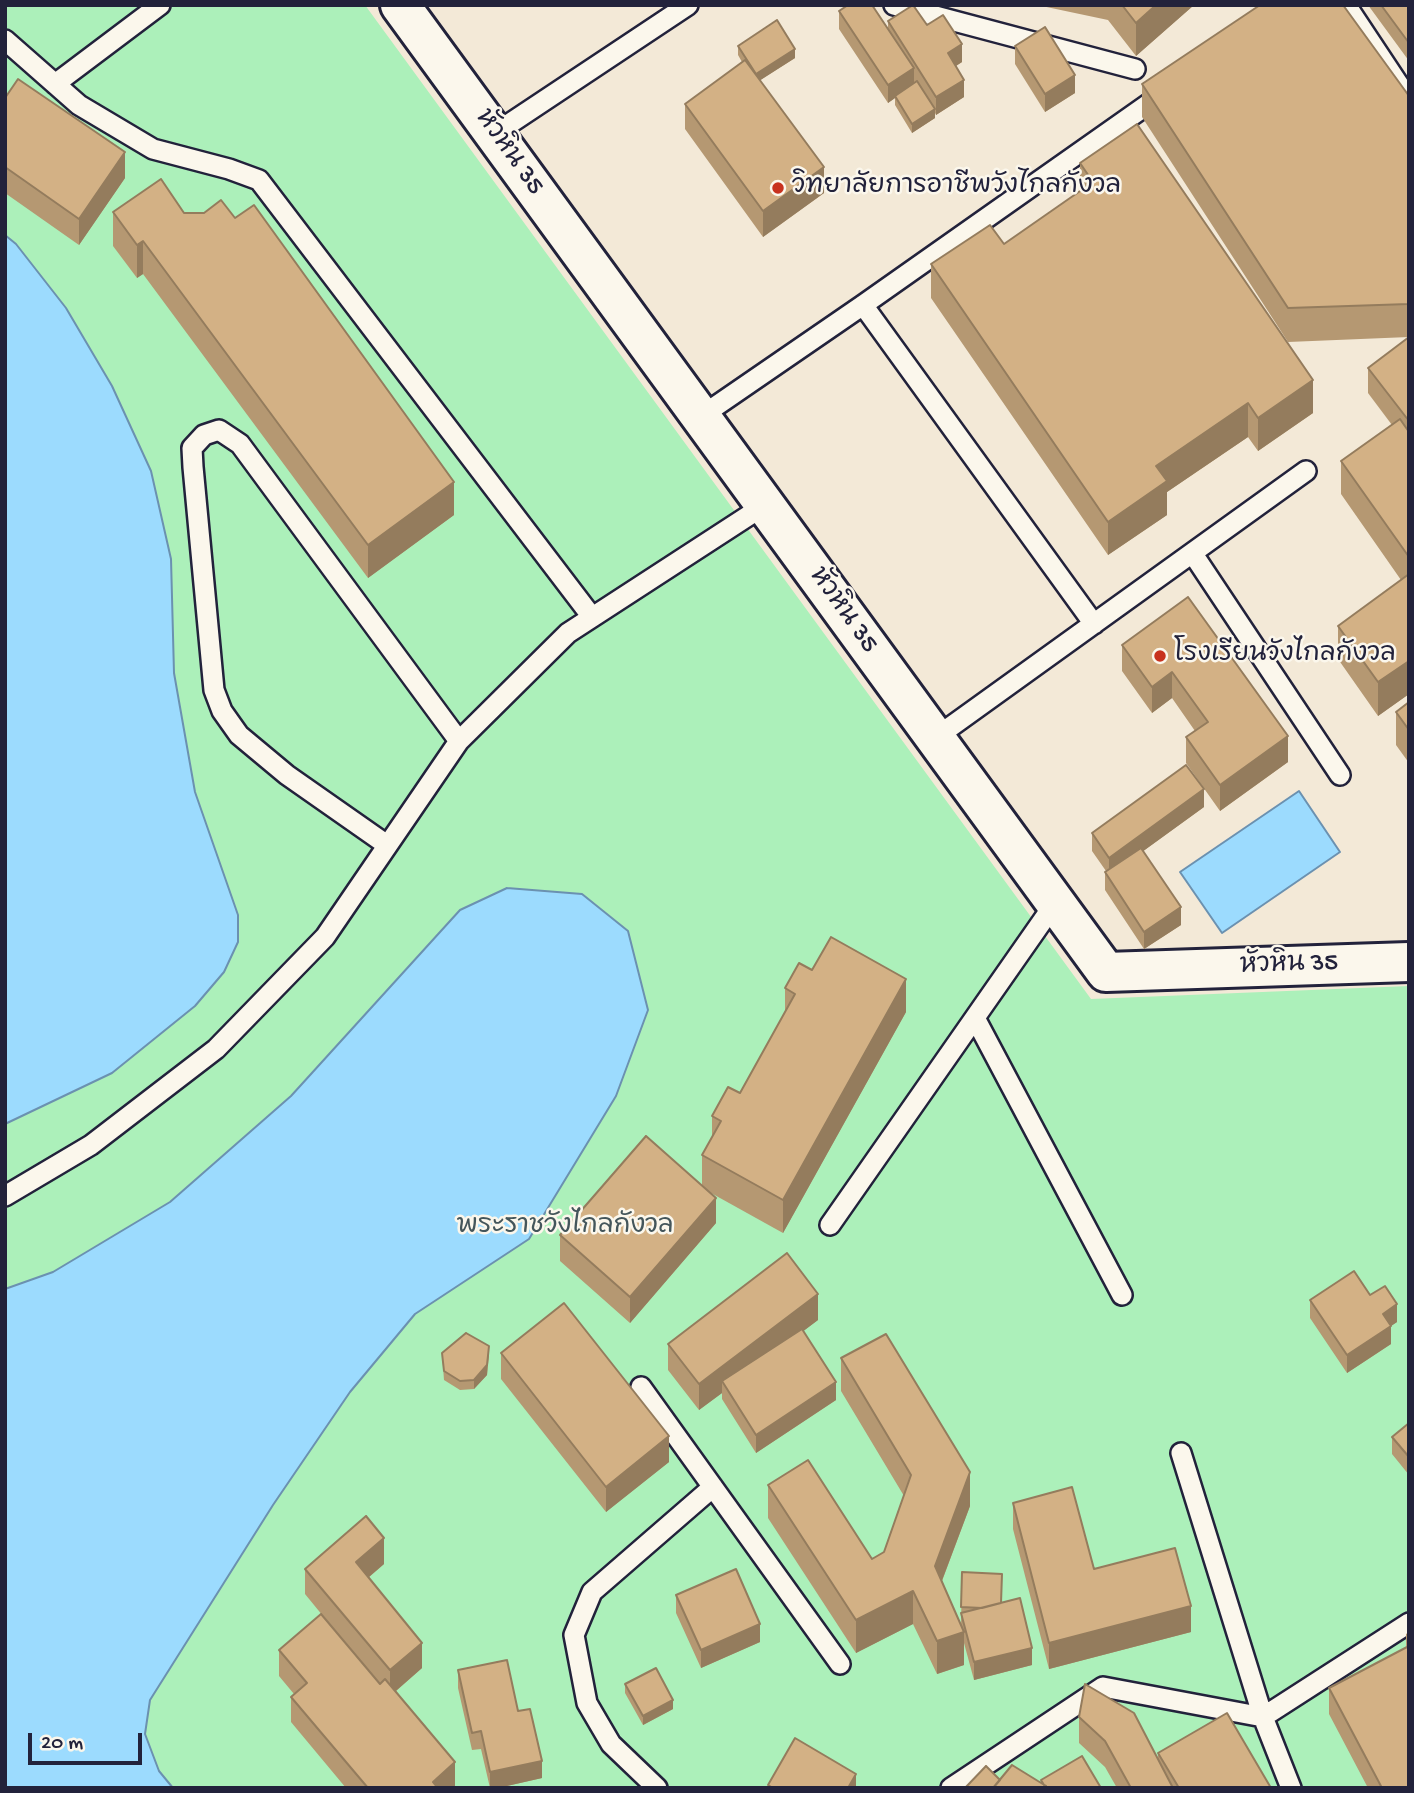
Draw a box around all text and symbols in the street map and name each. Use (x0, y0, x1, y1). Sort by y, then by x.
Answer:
street label: หัวหิน 35 (467, 104, 549, 202)
place label: วิทยาลัยการอาชีพวังไกลกังวล (792, 172, 1121, 204)
marker: วิทยาลัยการอาชีพวังไกลกังวล (770, 180, 786, 196)
street label: หัวหิน 35 (801, 562, 883, 660)
place label: โรงเรียนวังไกลกังวล (1174, 640, 1395, 672)
marker: โรงเรียนวังไกลกังวล (1152, 648, 1168, 664)
street label: หัวหิน 35 (1239, 949, 1339, 983)
park label: พระราชวังไกลกังวล (457, 1212, 673, 1244)
scale bar (32, 1720, 145, 1764)
text: 20 m (41, 1732, 83, 1757)

